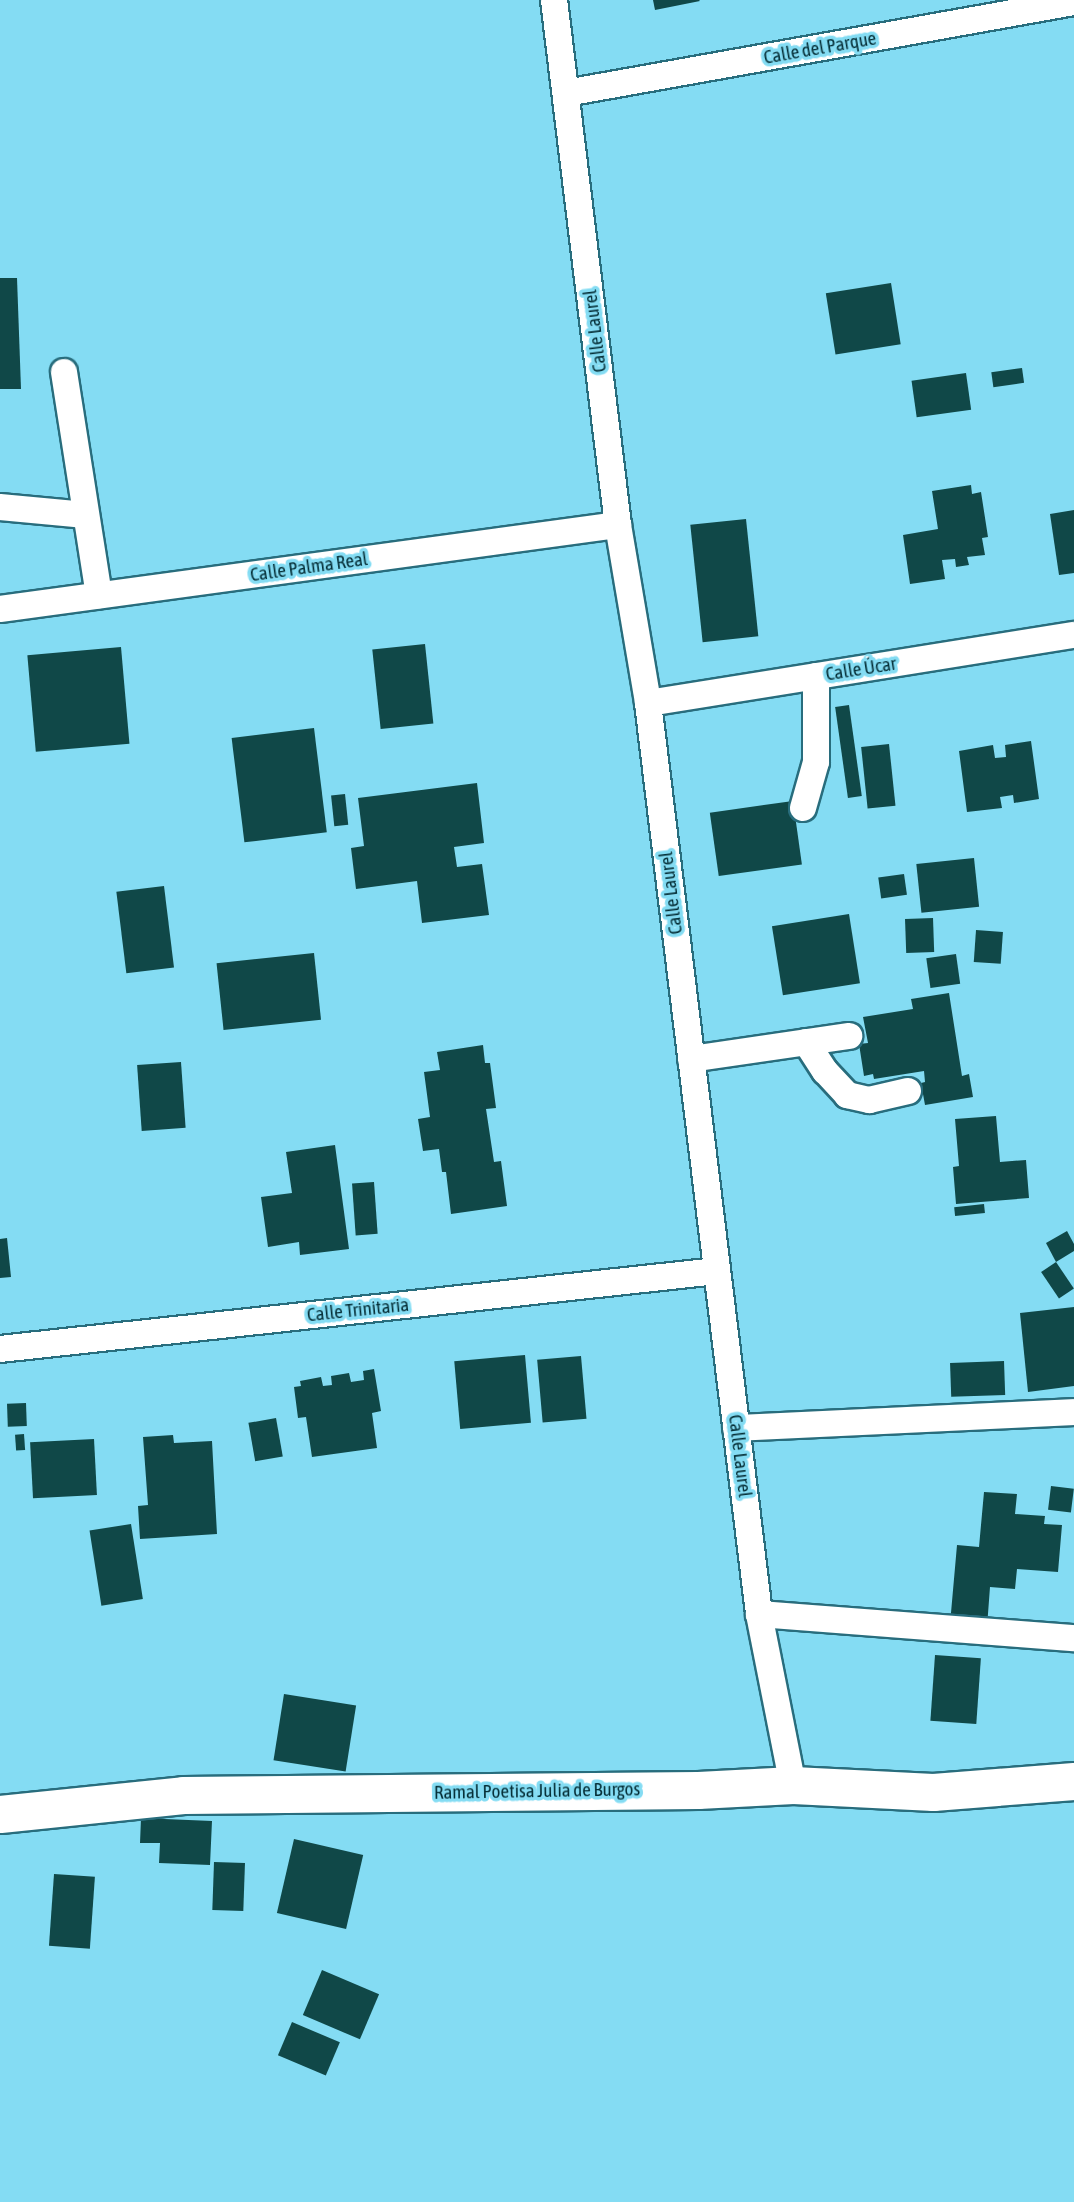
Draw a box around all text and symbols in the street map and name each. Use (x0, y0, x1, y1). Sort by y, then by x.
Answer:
street label: Calle del Parque (762, 27, 878, 69)
street label: Calle Laurel (579, 288, 611, 374)
street label: Calle Palma Real (249, 547, 369, 587)
street label: Calle Úcar (824, 652, 898, 686)
street label: Calle Laurel (655, 850, 687, 936)
street label: Calle Trinitaria (306, 1293, 410, 1327)
street label: Calle Laurel (724, 1413, 756, 1499)
street label: Ramal Poetisa Julia de Burgos (434, 1778, 640, 1804)

